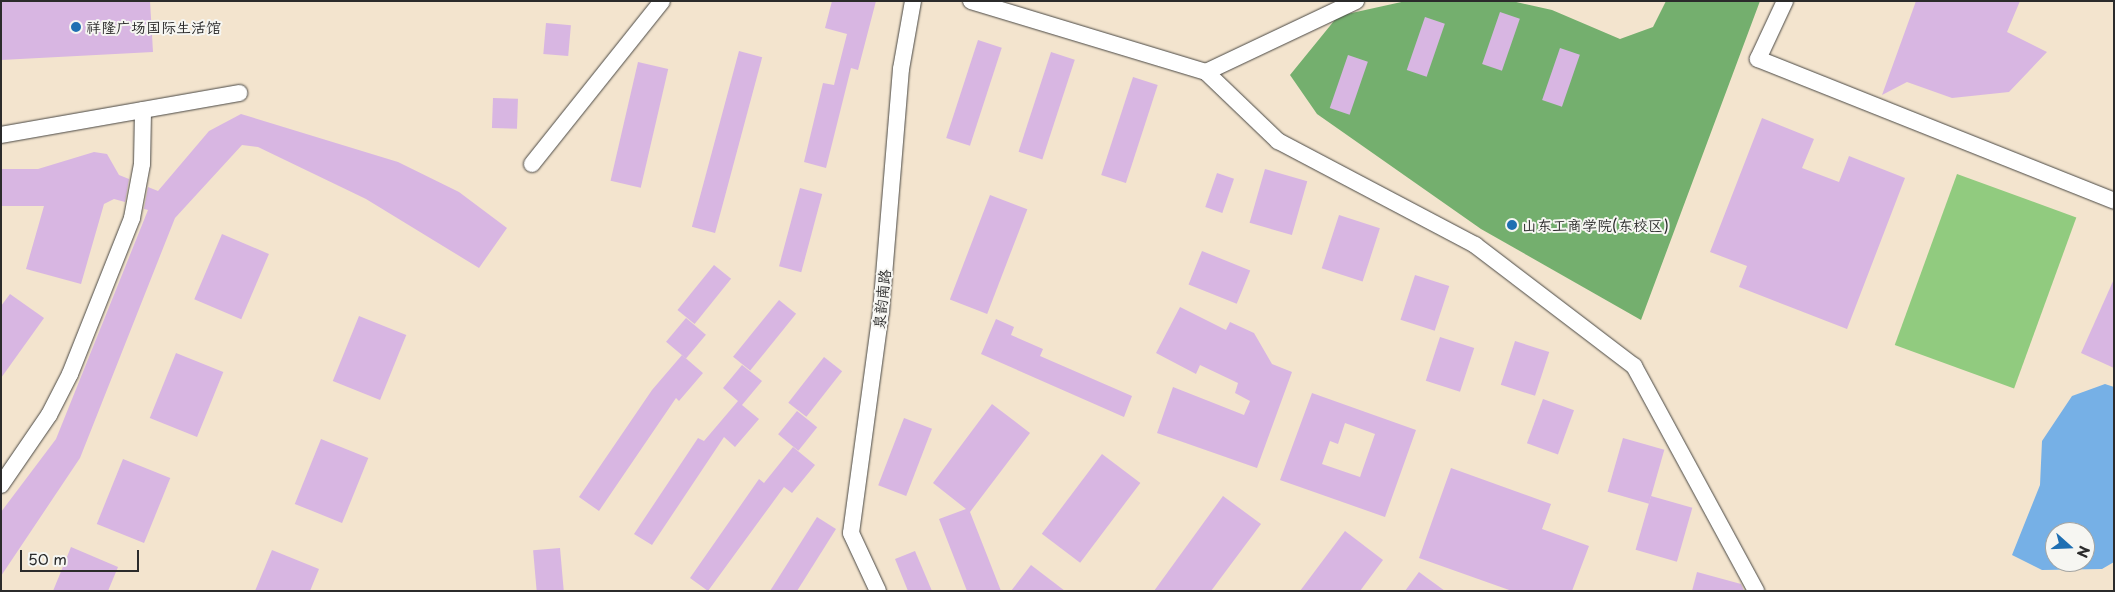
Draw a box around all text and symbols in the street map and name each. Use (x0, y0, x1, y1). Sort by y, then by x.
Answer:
place label: 祥隆广场国际生活馆 (86, 18, 221, 36)
marker: 祥隆广场国际生活馆 (70, 21, 82, 33)
place label: 山东工商学院(东校区) (1522, 216, 1669, 234)
marker: 山东工商学院(东校区) (1506, 219, 1518, 231)
street label: 泉韵南路 (869, 268, 893, 330)
north arrow (2045, 522, 2095, 572)
scale bar (22, 540, 141, 572)
text: N (2072, 543, 2095, 561)
text: 50 m (28, 547, 67, 570)

